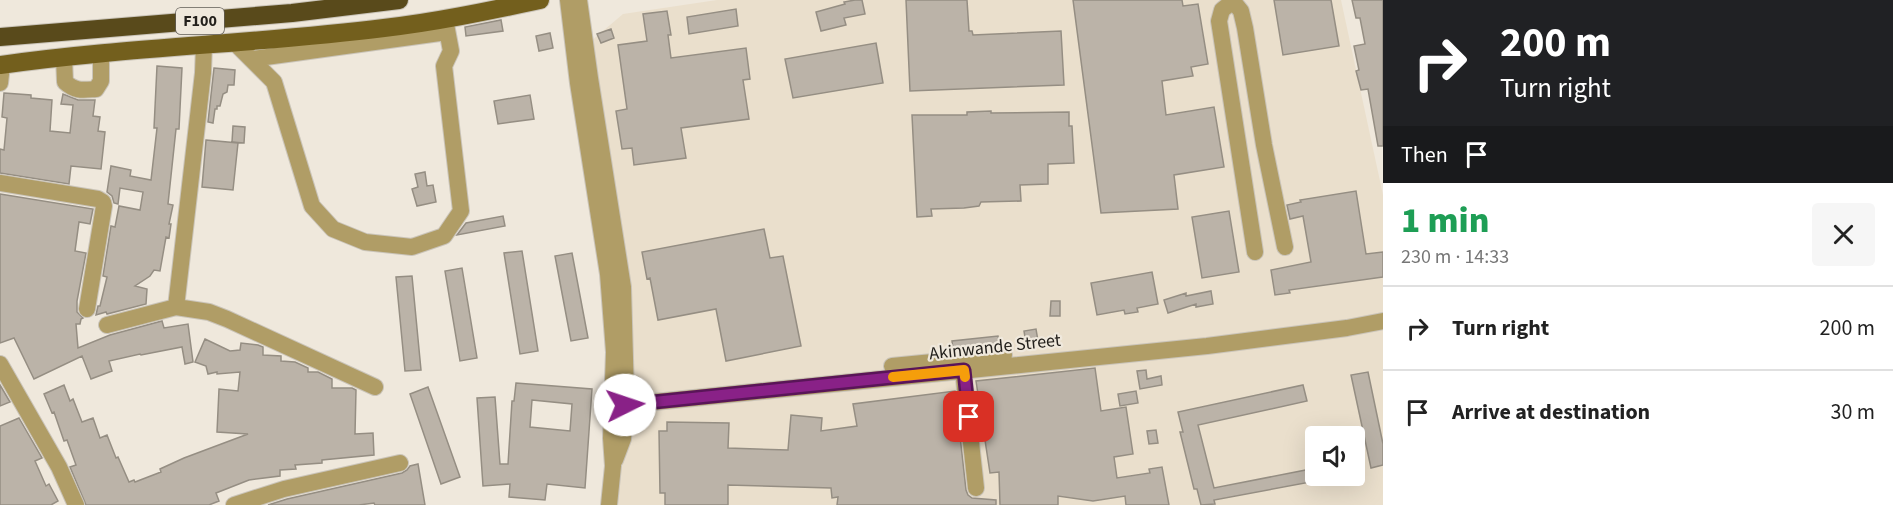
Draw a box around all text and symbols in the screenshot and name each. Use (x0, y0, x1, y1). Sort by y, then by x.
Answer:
road number: F100 (176, 8, 224, 34)
text: 200 m (1500, 13, 1611, 73)
icon: right (1401, 24, 1479, 102)
text: Turn right (1500, 69, 1611, 108)
icon: arrive (1460, 138, 1493, 171)
text: Then (1401, 139, 1448, 171)
text: 1 min (1401, 195, 1489, 246)
button: close (1812, 203, 1875, 266)
text: 230 m · 14:33 (1401, 243, 1509, 271)
icon: right (1401, 312, 1434, 345)
text: Turn right (1452, 312, 1549, 344)
text: 200 m (1820, 312, 1875, 344)
street label: Akinwande Street (928, 328, 1062, 366)
position arrow (593, 373, 657, 437)
pin (943, 391, 994, 442)
icon: arrive (1401, 396, 1434, 429)
text: Arrive at destination (1452, 396, 1650, 428)
text: 30 m (1830, 396, 1875, 428)
icon: arrive (952, 400, 985, 433)
map controls (1305, 426, 1365, 486)
button: sound (1305, 426, 1365, 486)

